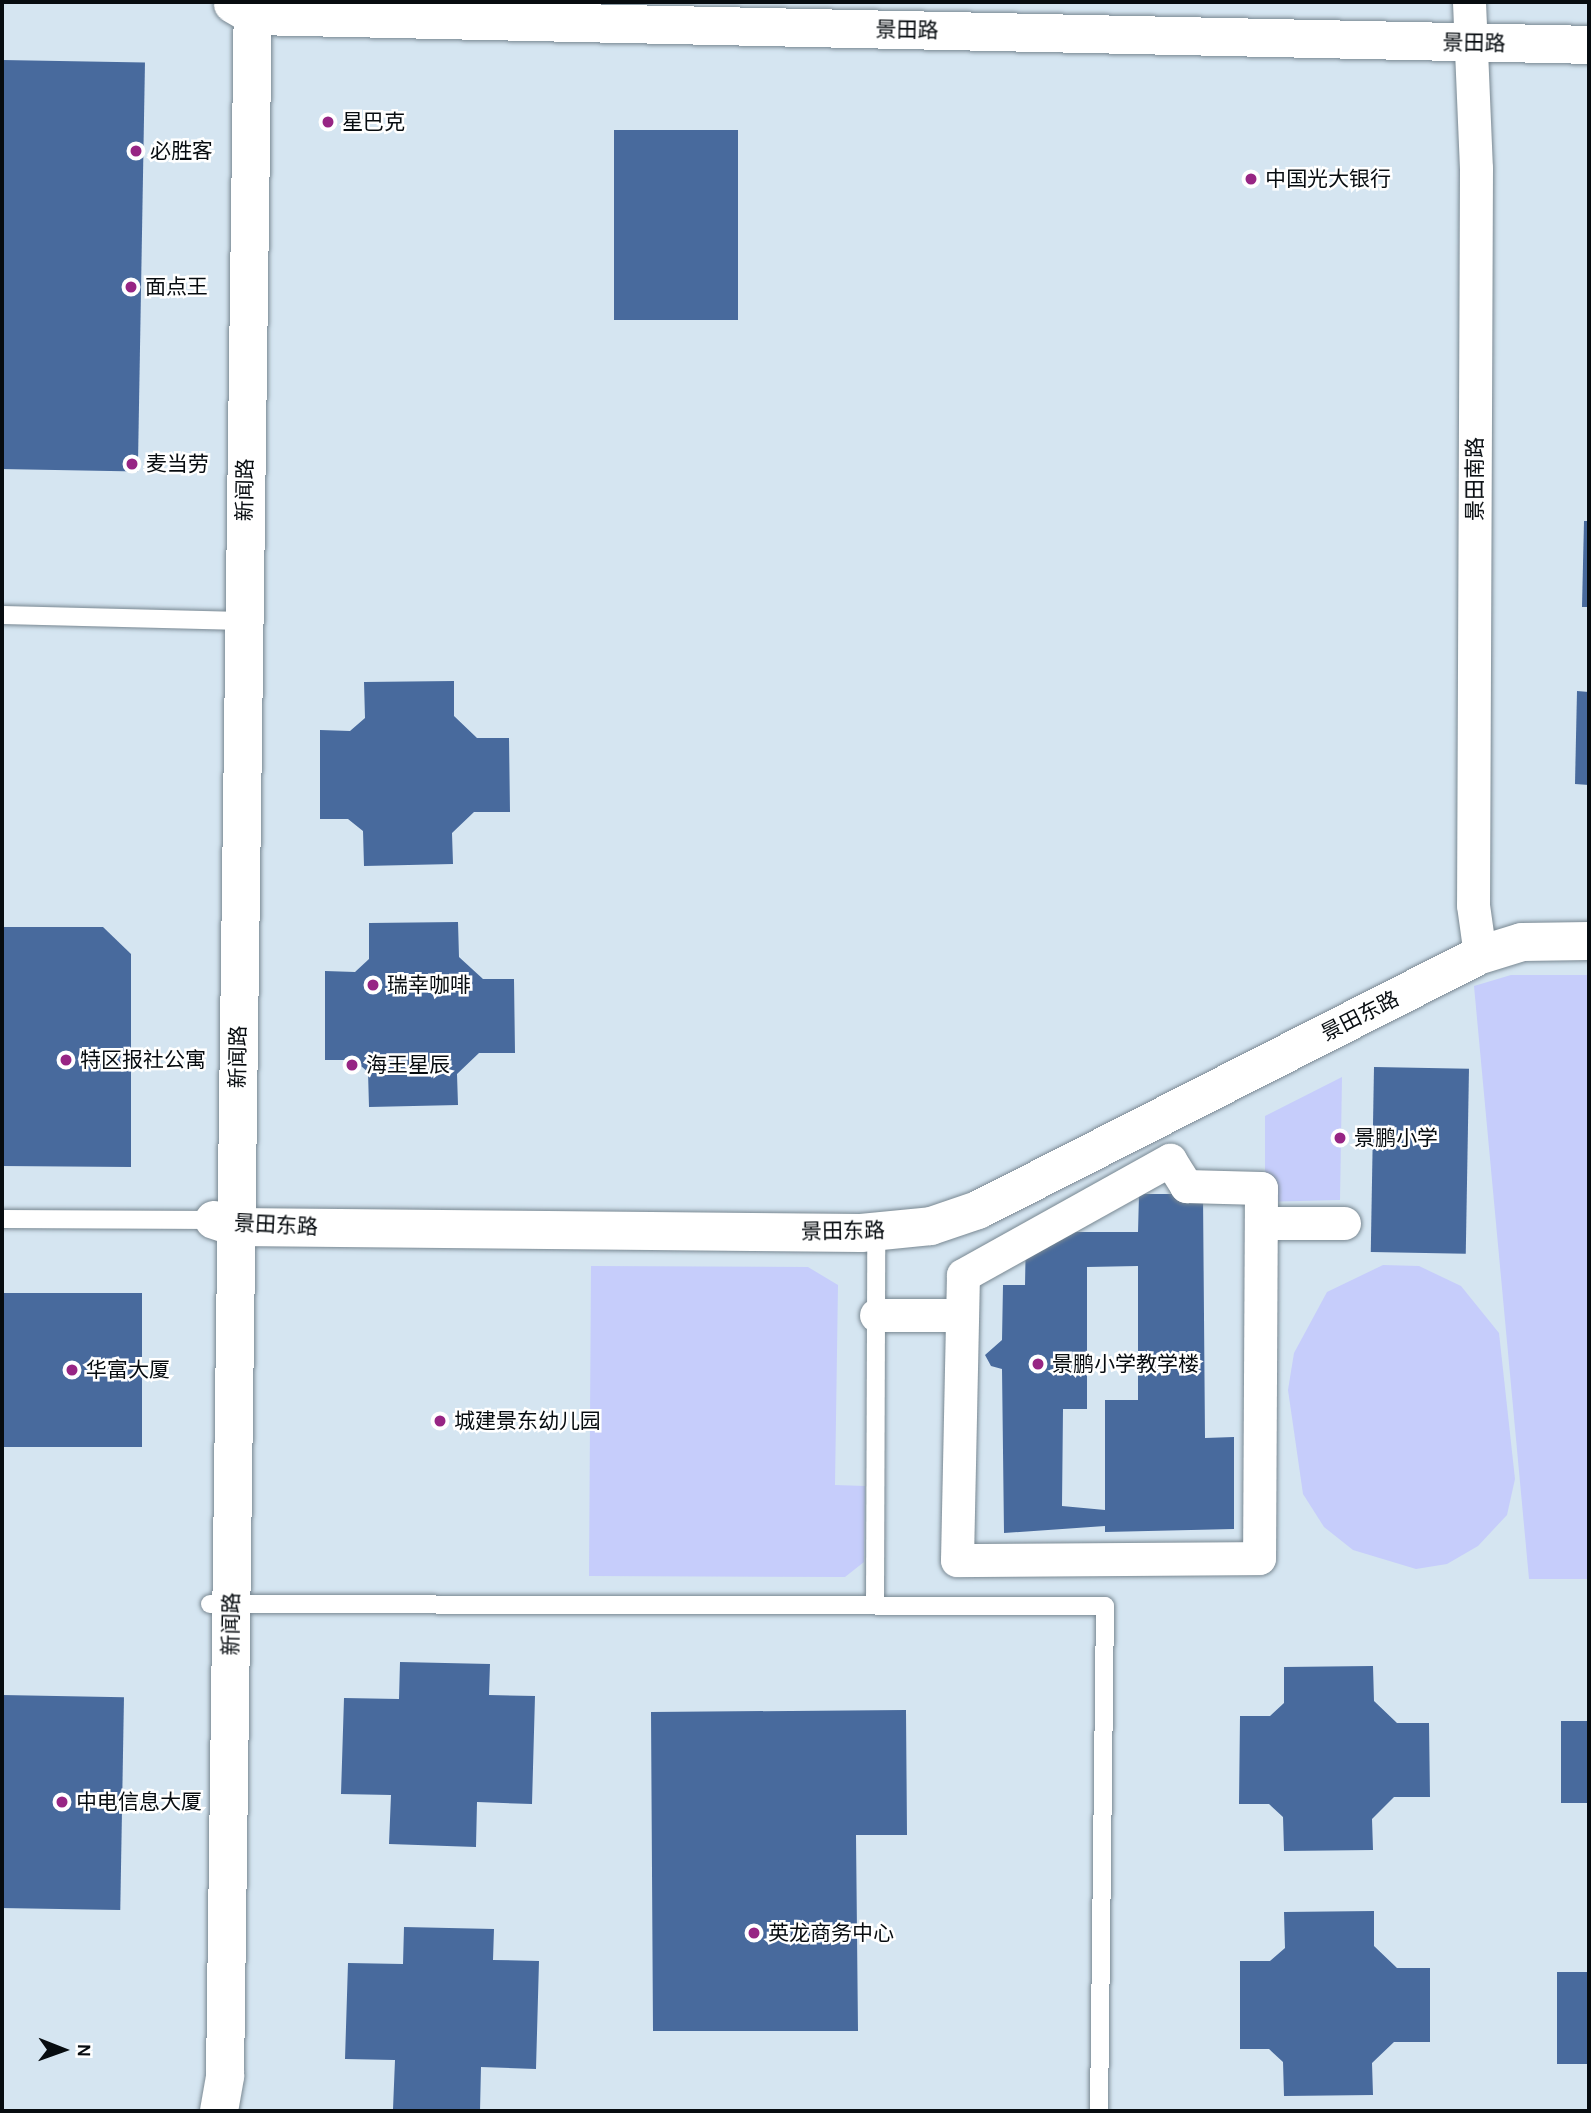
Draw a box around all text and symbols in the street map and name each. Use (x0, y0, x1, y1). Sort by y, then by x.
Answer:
street label: 景田路 (875, 17, 939, 43)
street label: 景田路 (1442, 30, 1506, 56)
place label: 星巴克 (342, 109, 405, 135)
marker: 星巴克 (320, 114, 336, 130)
place label: 必胜客 (150, 138, 213, 164)
marker: 必胜客 (128, 143, 144, 159)
place label: 中国光大银行 (1265, 166, 1391, 192)
marker: 中国光大银行 (1243, 171, 1259, 187)
place label: 面点王 (145, 274, 208, 300)
marker: 面点王 (123, 279, 139, 295)
street label: 景田南路 (1462, 437, 1488, 521)
place label: 麦当劳 (146, 451, 209, 477)
marker: 麦当劳 (124, 456, 140, 472)
street label: 新闻路 (232, 458, 258, 522)
place label: 瑞幸咖啡 (387, 972, 471, 998)
marker: 瑞幸咖啡 (365, 977, 381, 993)
street label: 景田东路 (1317, 986, 1403, 1046)
street label: 新闻路 (225, 1025, 251, 1089)
place label: 特区报社公寓 (80, 1047, 206, 1073)
marker: 特区报社公寓 (58, 1052, 74, 1068)
place label: 海王星辰 (366, 1052, 450, 1078)
marker: 海王星辰 (344, 1057, 360, 1073)
place label: 景鹏小学 (1354, 1125, 1438, 1151)
marker: 景鹏小学 (1332, 1130, 1348, 1146)
street label: 景田东路 (233, 1210, 319, 1240)
street label: 景田东路 (801, 1218, 885, 1244)
place label: 景鹏小学教学楼 (1052, 1351, 1199, 1377)
marker: 景鹏小学教学楼 (1030, 1356, 1046, 1372)
place label: 华富大厦 (86, 1357, 170, 1383)
marker: 华富大厦 (64, 1362, 80, 1378)
place label: 城建景东幼儿园 (454, 1408, 601, 1434)
marker: 城建景东幼儿园 (432, 1413, 448, 1429)
street label: 新闻路 (218, 1592, 244, 1656)
place label: 中电信息大厦 (76, 1789, 202, 1815)
marker: 中电信息大厦 (54, 1794, 70, 1810)
place label: 英龙商务中心 (768, 1920, 894, 1946)
marker: 英龙商务中心 (746, 1925, 762, 1941)
north arrow (28, 2015, 98, 2085)
text: N (73, 2043, 95, 2057)

